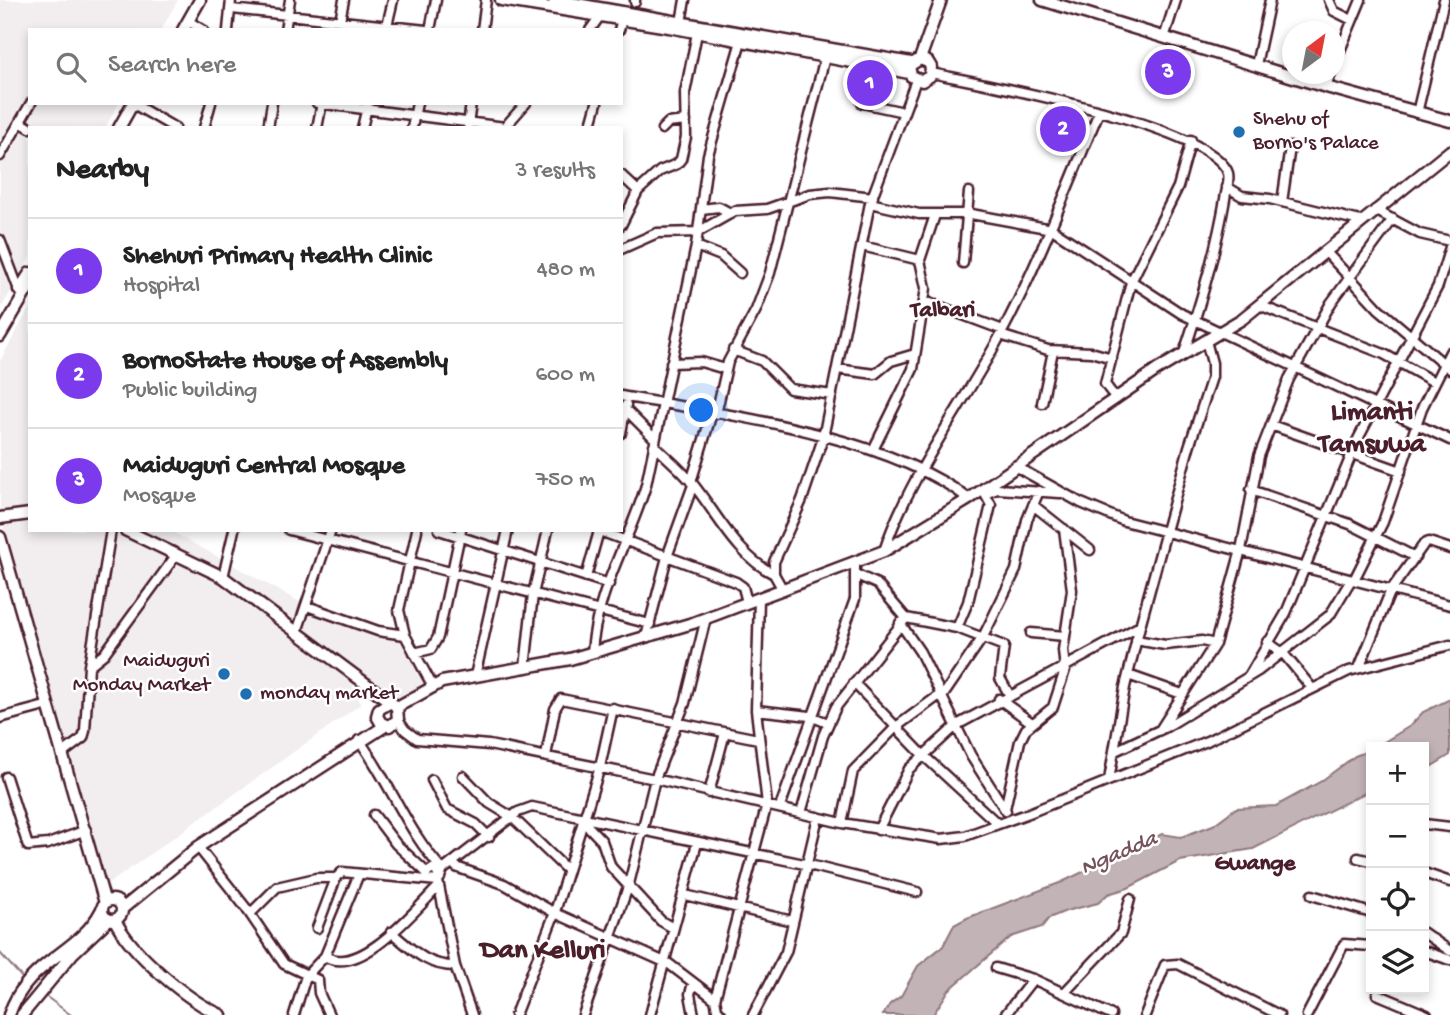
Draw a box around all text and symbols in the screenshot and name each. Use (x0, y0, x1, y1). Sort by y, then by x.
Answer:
north arrow (1282, 21, 1345, 84)
search box (28, 28, 623, 105)
pin: 3 (1145, 46, 1191, 98)
icon: search (52, 48, 90, 86)
text: Search here (108, 51, 236, 82)
pin: 1 (847, 57, 893, 109)
pin: 2 (1040, 103, 1086, 155)
place label: Shehu of Borno's Palace (1252, 108, 1380, 157)
marker: Shehu of Borno's Palace (1231, 124, 1247, 140)
text: Nearby (56, 154, 149, 189)
text: 3 results (515, 158, 595, 185)
text: Shehuri Primary Health Clinic (123, 242, 431, 273)
text: 1 (74, 257, 84, 284)
text: 480 m (537, 257, 595, 284)
text: Hospital (123, 273, 200, 300)
district label: Talbari (909, 298, 975, 325)
text: BornoState House of Assembly (123, 347, 448, 378)
text: 2 (73, 362, 85, 389)
text: 600 m (535, 362, 595, 389)
text: Public building (123, 378, 257, 405)
your location (684, 393, 718, 427)
district label: Limanti Tamsuwa (1317, 397, 1427, 462)
text: Maiduguri Central Mosque (123, 452, 405, 483)
text: 3 (73, 467, 85, 494)
text: 750 m (536, 467, 595, 494)
text: Mosque (123, 483, 196, 510)
place label: Maiduguri Monday Market (73, 650, 212, 699)
marker: Maiduguri Monday Market (216, 666, 232, 682)
place label: monday market (260, 682, 400, 707)
marker: monday market (238, 686, 254, 702)
map controls (1366, 742, 1429, 994)
button: + (1366, 742, 1429, 805)
button: − (1366, 805, 1429, 868)
water label: Ngadda (1077, 825, 1162, 882)
district label: Gwange (1215, 851, 1297, 878)
button: locate (1366, 868, 1429, 931)
button: layers (1366, 931, 1429, 994)
district label: Dan Kelluri (477, 935, 606, 968)

